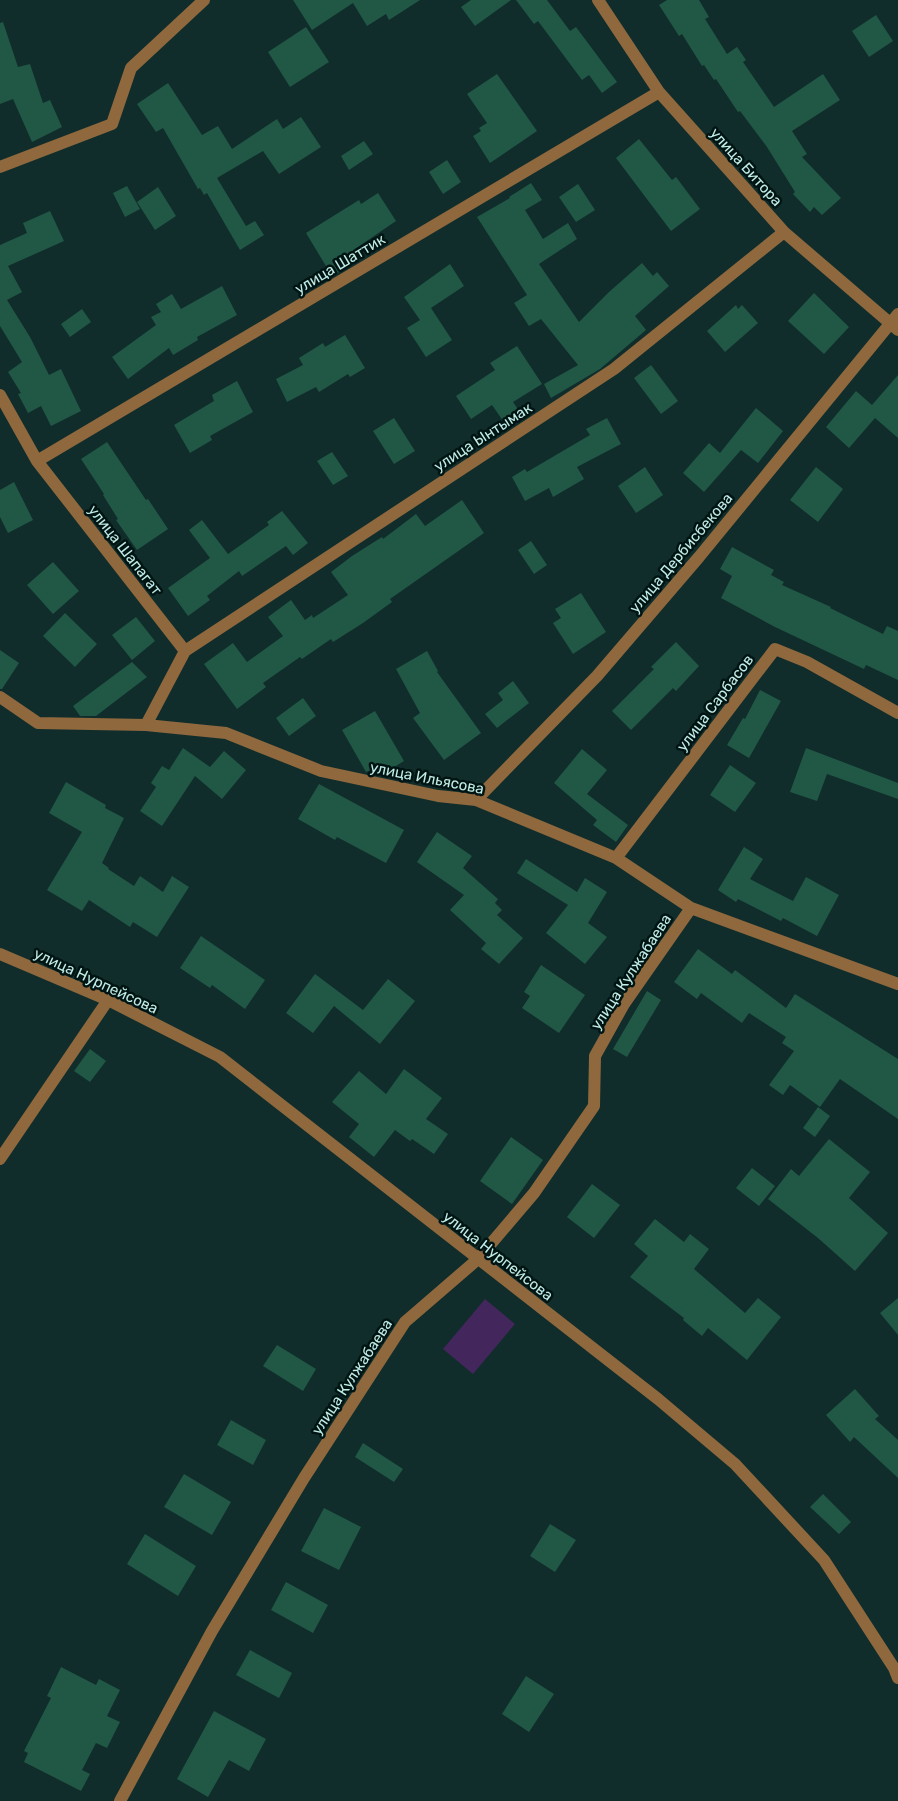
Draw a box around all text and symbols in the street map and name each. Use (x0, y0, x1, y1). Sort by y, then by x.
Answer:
street label: улица Битора (706, 124, 786, 210)
street label: улица Шаттик (292, 230, 388, 298)
street label: улица Ынтымак (431, 399, 535, 475)
street label: улица Дербисбекова (626, 489, 736, 617)
street label: улица Шапагат (84, 501, 166, 599)
street label: улица Сарбасов (673, 651, 757, 755)
street label: улица Ильясова (368, 758, 486, 798)
street label: улица Кулжабаева (587, 911, 675, 1033)
street label: улица Нурпейсова (31, 944, 161, 1018)
street label: улица Нурпейсова (439, 1207, 557, 1305)
street label: улица Кулжабаева (308, 1316, 396, 1438)

